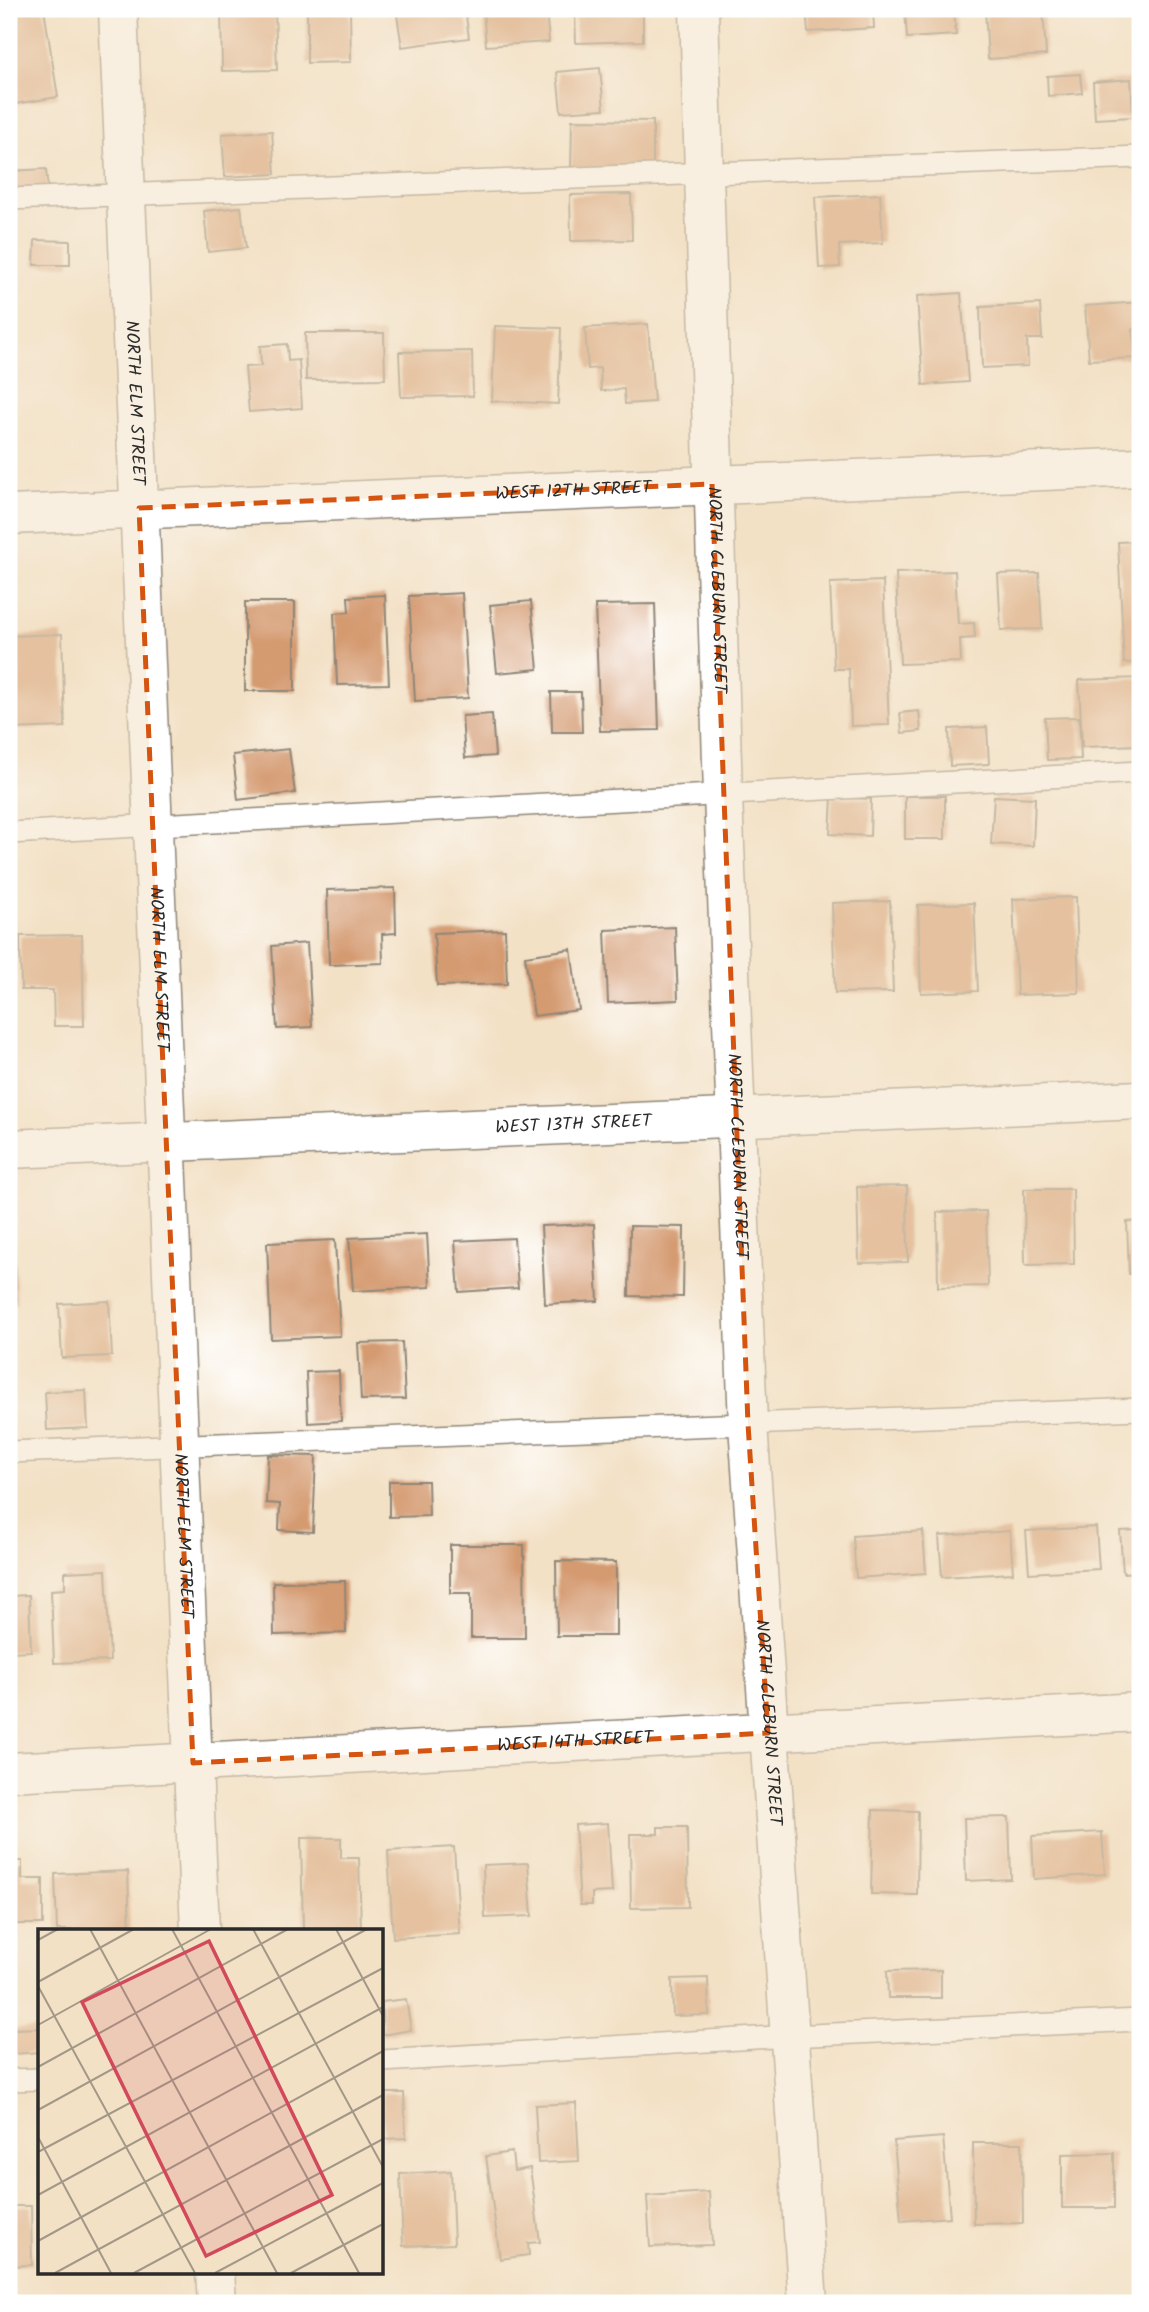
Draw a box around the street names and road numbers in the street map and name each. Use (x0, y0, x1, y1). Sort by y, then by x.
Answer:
street label: NORTH ELM STREET (117, 320, 153, 487)
street label: WEST 12TH STREET (495, 473, 654, 509)
street label: NORTH CLEBURN STREET (699, 486, 734, 695)
street label: NORTH ELM STREET (141, 886, 177, 1053)
street label: NORTH CLEBURN STREET (719, 1053, 756, 1261)
street label: WEST 13TH STREET (495, 1107, 654, 1142)
street label: NORTH ELM STREET (165, 1453, 201, 1620)
street label: NORTH CLEBURN STREET (747, 1618, 790, 1828)
street label: WEST 14TH STREET (497, 1723, 655, 1761)

